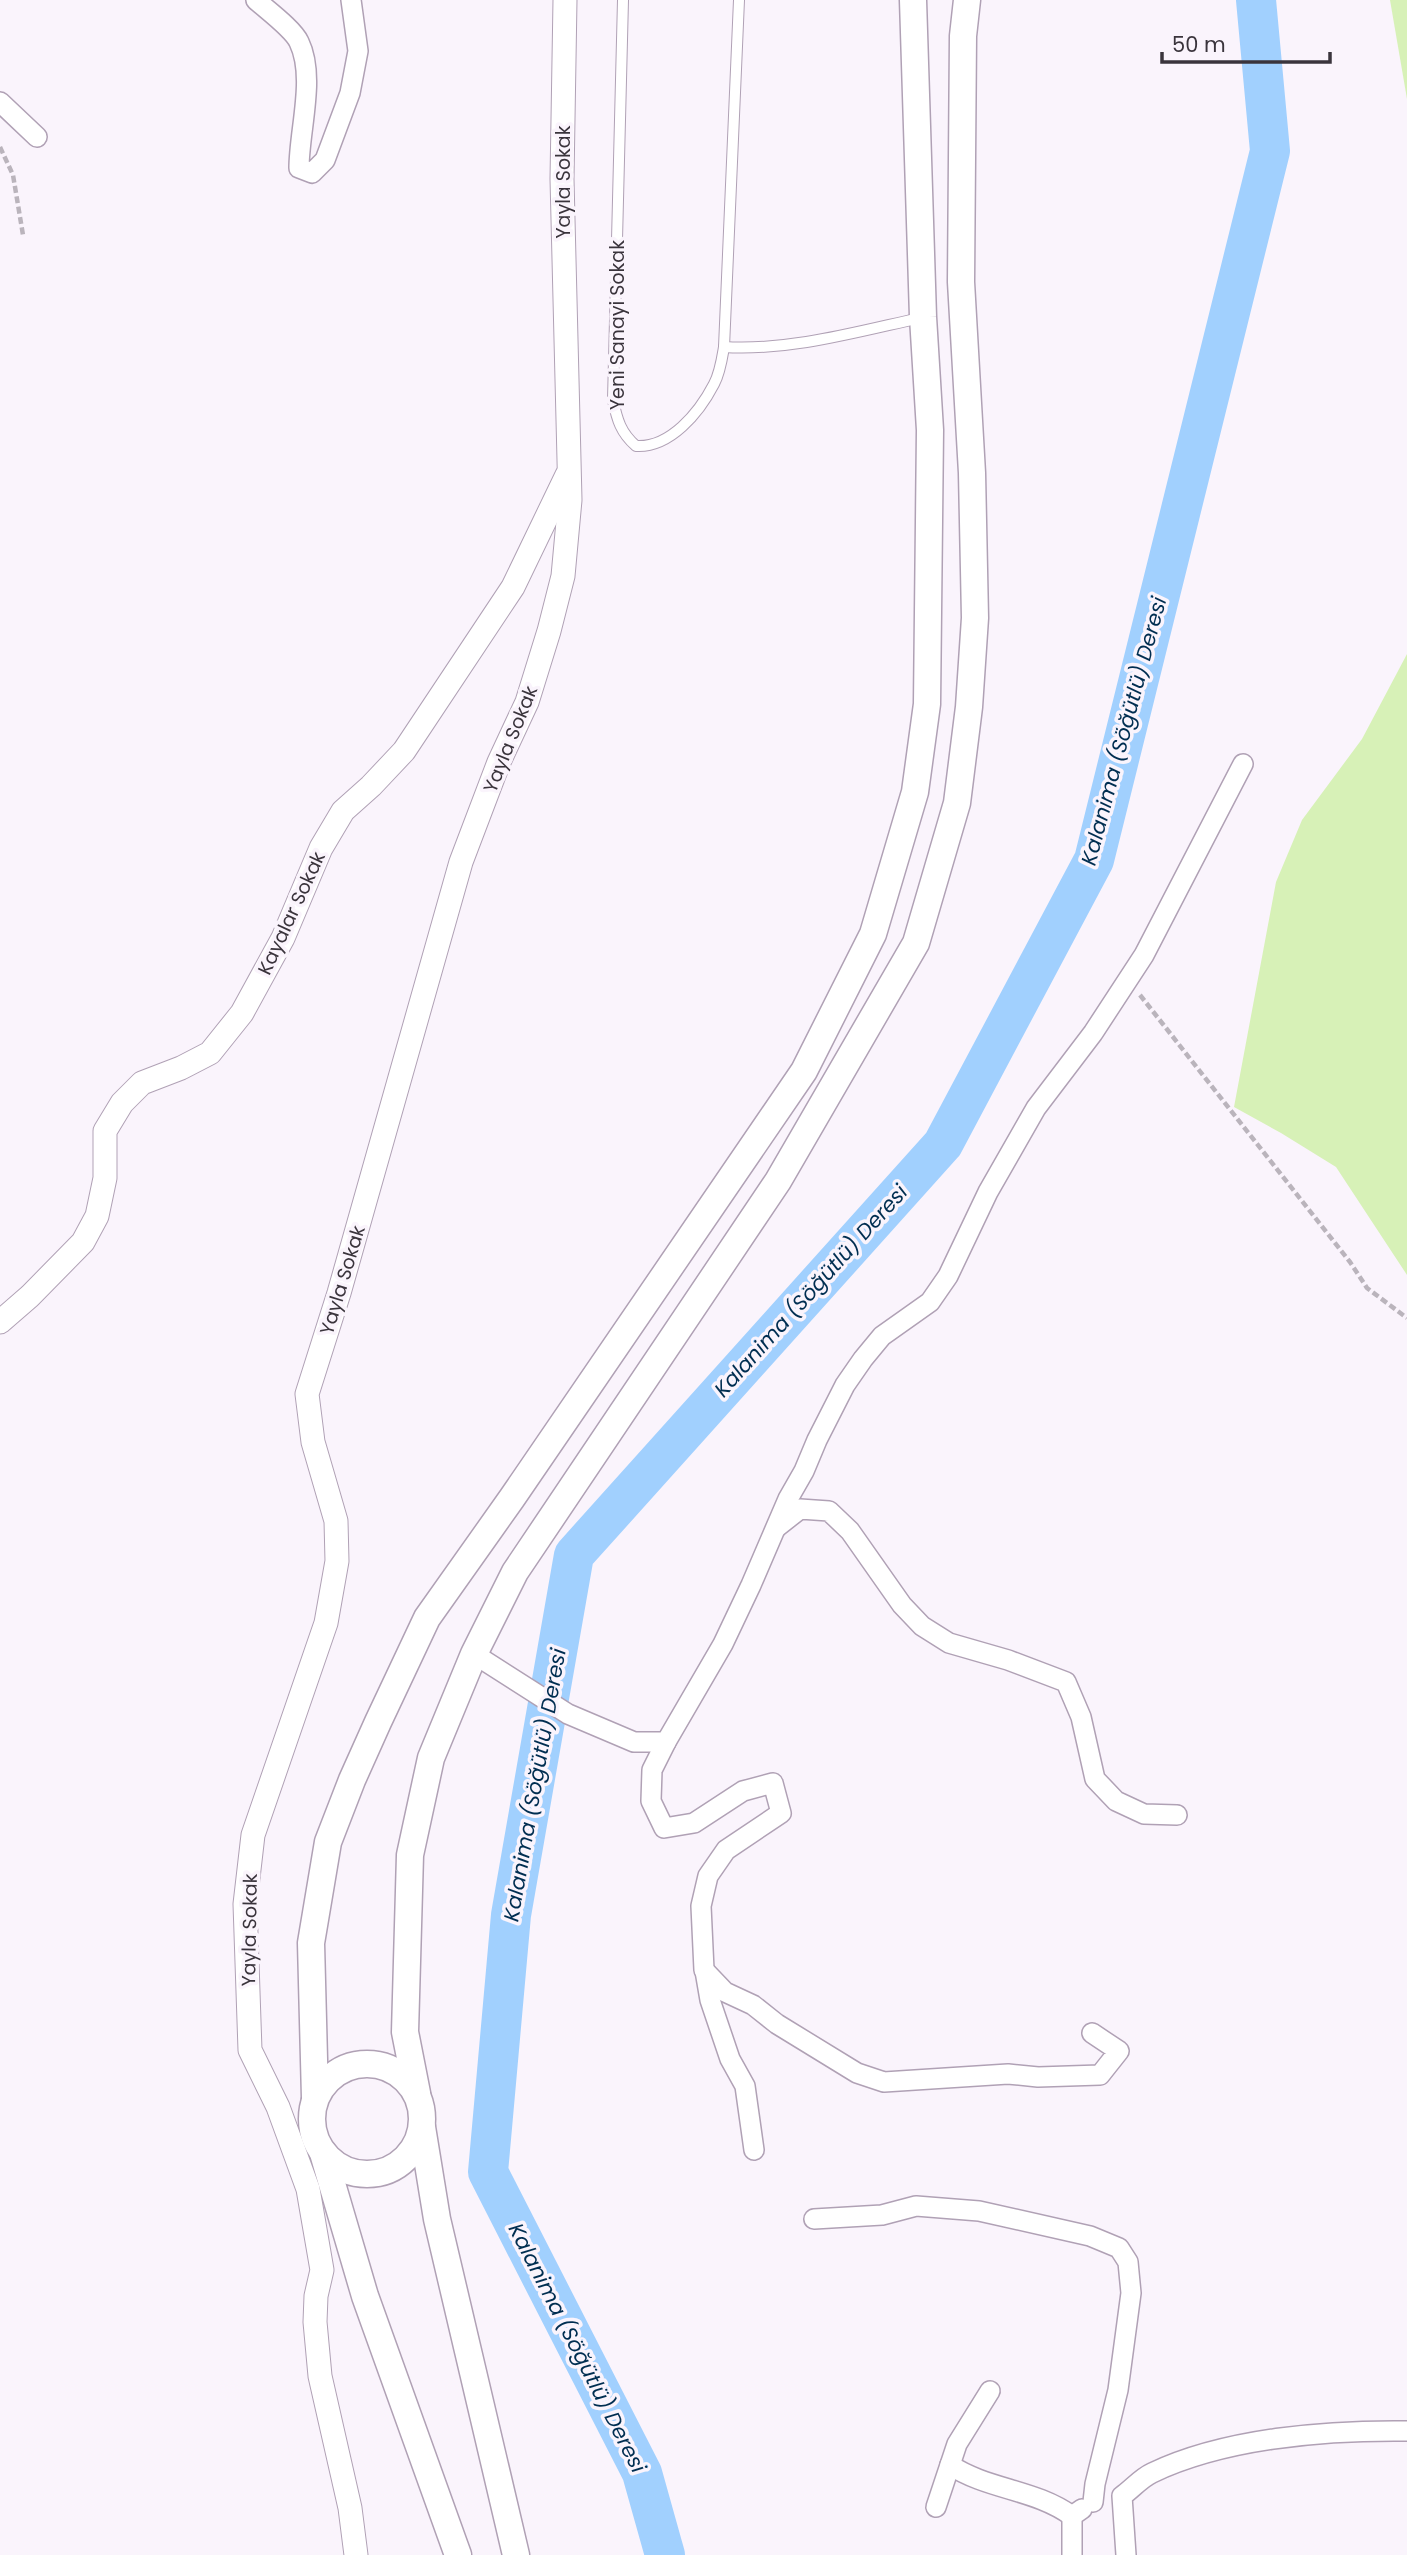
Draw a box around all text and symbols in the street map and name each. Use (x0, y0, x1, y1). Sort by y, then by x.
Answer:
scale bar (1162, 21, 1330, 65)
text: 50 m (1172, 30, 1226, 59)
street label: Yayla Sokak (550, 125, 577, 238)
street label: Yeni Sanayi Sokak (604, 240, 631, 410)
water label: Kalanima (Söğütlü) Deresi (1074, 593, 1174, 868)
street label: Yayla Sokak (477, 682, 544, 797)
street label: Kayalar Sokak (251, 847, 332, 979)
water label: Kalanima (Söğütlü) Deresi (707, 1178, 914, 1403)
street label: Yayla Sokak (313, 1222, 372, 1338)
water label: Kalanima (Söğütlü) Deresi (496, 1645, 573, 1924)
street label: Yayla Sokak (235, 1873, 264, 1987)
water label: Kalanima (Söğütlü) Deresi (502, 2218, 654, 2478)

